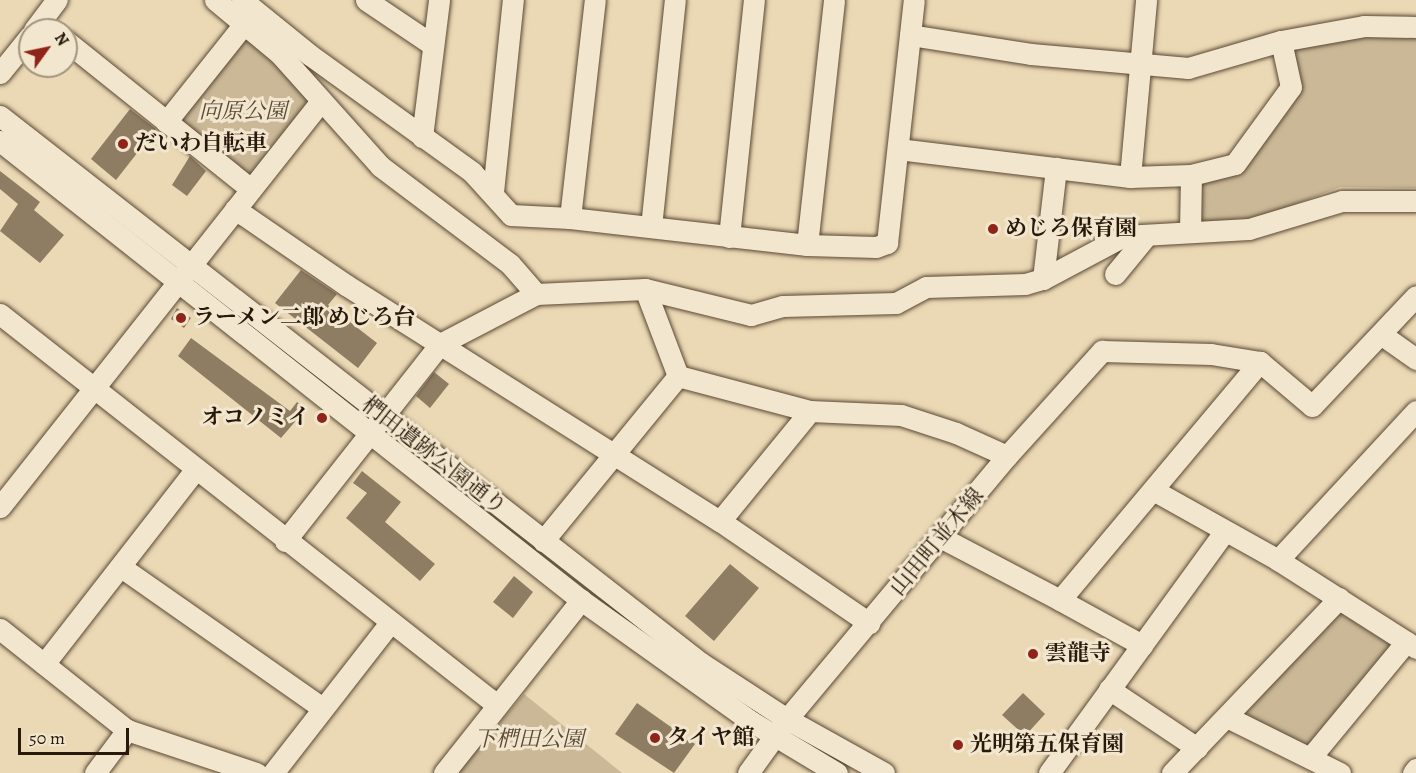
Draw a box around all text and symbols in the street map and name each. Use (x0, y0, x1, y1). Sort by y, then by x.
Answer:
north arrow (18, 18, 78, 78)
text: N (49, 28, 74, 50)
park label: 向原公園 (199, 99, 287, 125)
place label: だいわ自転車 (135, 131, 267, 157)
marker: だいわ自転車 (116, 137, 130, 151)
place label: めじろ保育園 (1005, 216, 1137, 242)
marker: めじろ保育園 (986, 222, 1000, 236)
place label: ラーメン二郎 めじろ台 (193, 305, 417, 331)
marker: ラーメン二郎 めじろ台 (174, 311, 188, 325)
street label: 椚田遺跡公園通り (357, 391, 511, 521)
place label: オコノミイ (200, 405, 310, 431)
marker: オコノミイ (315, 411, 329, 425)
street label: 山田町並木線 (884, 483, 990, 601)
place label: 雲龍寺 (1045, 641, 1111, 667)
marker: 雲龍寺 (1026, 647, 1040, 661)
scale bar (21, 716, 132, 754)
place label: タイヤ館 (667, 725, 755, 751)
text: 50 m (29, 726, 65, 750)
park label: 下椚田公園 (474, 727, 584, 753)
marker: タイヤ館 (648, 731, 662, 745)
place label: 光明第五保育園 (970, 732, 1124, 758)
marker: 光明第五保育園 (951, 738, 965, 752)

